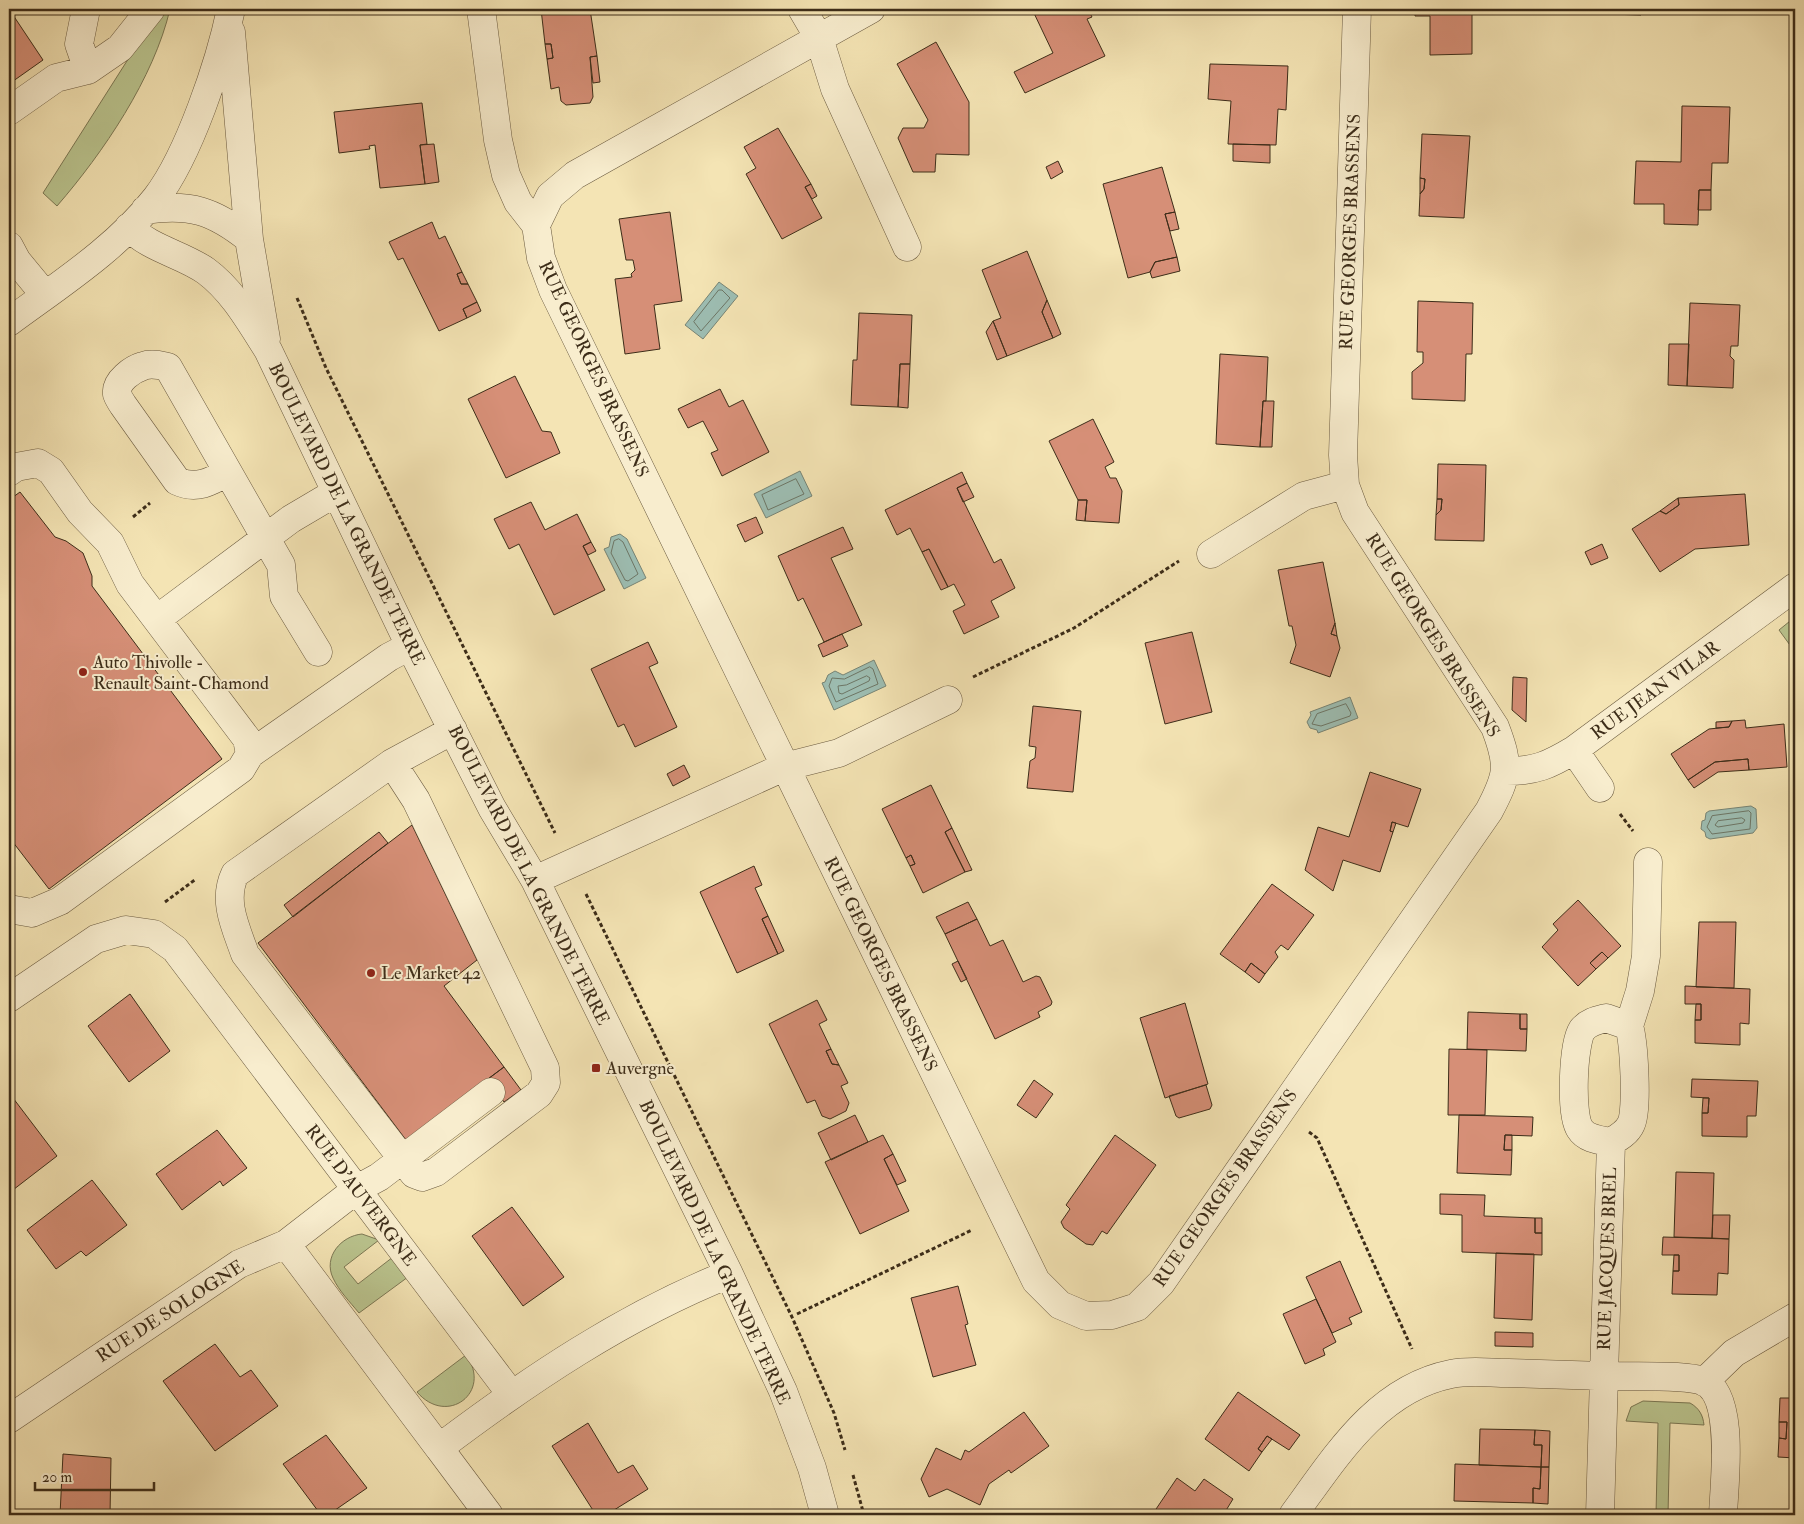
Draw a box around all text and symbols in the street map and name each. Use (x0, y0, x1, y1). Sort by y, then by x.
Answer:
street label: RUE GEORGES BRASSENS (1335, 114, 1366, 351)
street label: RUE GEORGES BRASSENS (533, 257, 654, 481)
street label: BOULEVARD DE LA GRANDE TERRE (263, 359, 430, 669)
street label: RUE GEORGES BRASSENS (1360, 529, 1505, 742)
street label: RUE JEAN VILAR (1586, 635, 1725, 745)
place label: Auto Thivolle - Renault Saint-Chamond (92, 651, 269, 695)
marker: Auto Thivolle - Renault Saint-Chamond (77, 666, 89, 678)
street label: BOULEVARD DE LA GRANDE TERRE (443, 721, 615, 1029)
street label: RUE GEORGES BRASSENS (818, 853, 943, 1075)
place label: Le Market 42 (381, 962, 481, 985)
marker: Le Market 42 (365, 967, 377, 979)
place label: Auvergne (605, 1057, 675, 1080)
marker: Auvergne (590, 1062, 602, 1074)
street label: RUE GEORGES BRASSENS (1148, 1085, 1303, 1292)
street label: BOULEVARD DE LA GRANDE TERRE (634, 1096, 795, 1408)
street label: RUE D'AUVERGNE (300, 1120, 421, 1271)
street label: RUE JACQUES BREL (1593, 1167, 1622, 1351)
street label: RUE DE SOLOGNE (92, 1255, 249, 1368)
scale bar (35, 1459, 154, 1491)
text: 20 m (42, 1468, 72, 1487)

